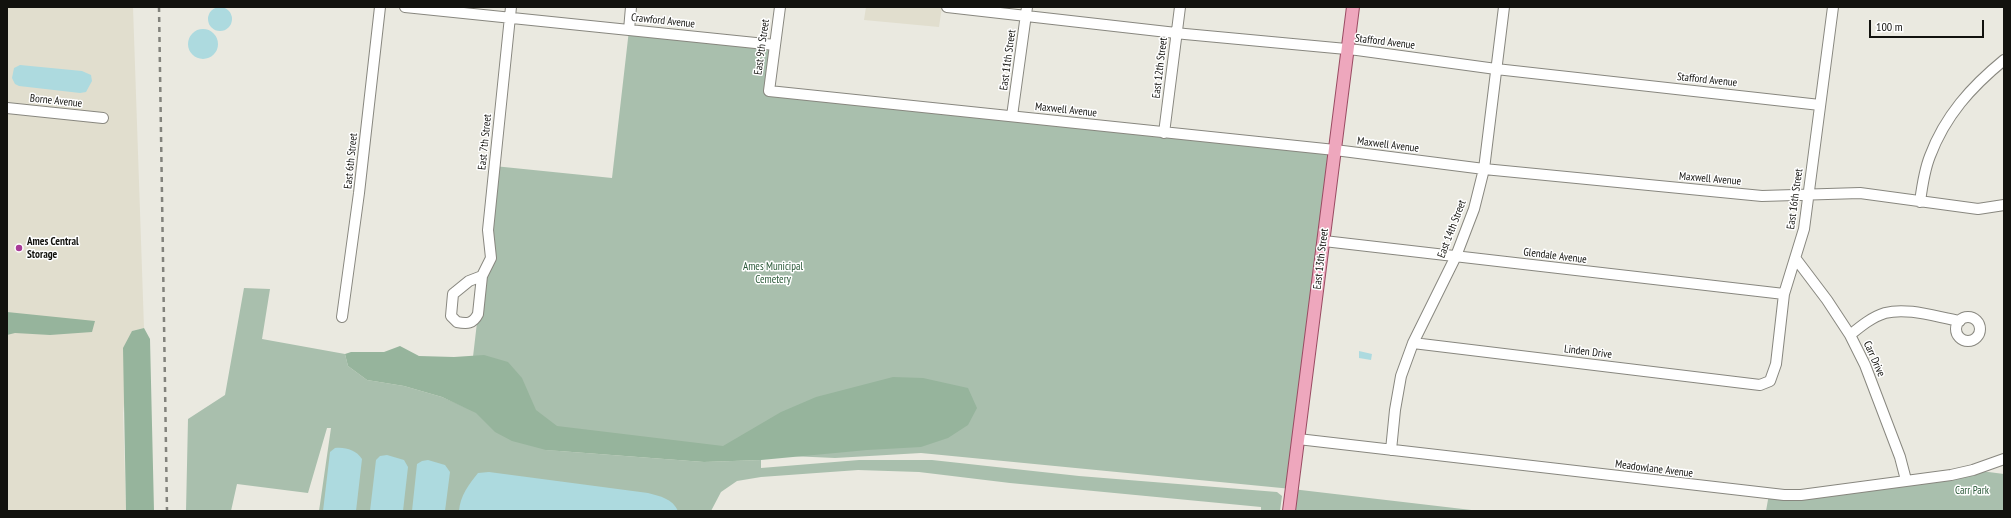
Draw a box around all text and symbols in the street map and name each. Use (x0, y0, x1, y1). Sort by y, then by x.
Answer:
street label: Crawford Avenue (630, 11, 696, 31)
scale bar (1871, 12, 1986, 38)
street label: East 9th Street (752, 18, 772, 76)
text: 100 m (1876, 19, 1903, 34)
street label: East 11th Street (997, 29, 1019, 91)
street label: Stafford Avenue (1354, 32, 1416, 52)
street label: East 12th Street (1150, 37, 1170, 99)
street label: Stafford Avenue (1676, 70, 1738, 90)
street label: Borne Avenue (29, 92, 83, 110)
street label: Maxwell Avenue (1034, 100, 1098, 120)
street label: East 7th Street (476, 113, 494, 171)
street label: East 6th Street (342, 132, 360, 190)
street label: Maxwell Avenue (1356, 135, 1420, 155)
street label: East 16th Street (1784, 168, 1806, 230)
street label: Maxwell Avenue (1678, 170, 1742, 188)
street label: East 14th Street (1435, 198, 1469, 260)
street label: East 13th Street (1311, 228, 1331, 290)
place label: Ames Central Storage (27, 235, 79, 261)
marker: Ames Central Storage (14, 243, 24, 253)
street label: Glendale Avenue (1523, 246, 1587, 266)
park label: Ames Municipal Cemetery (743, 260, 803, 286)
street label: Carr Drive (1860, 339, 1888, 379)
street label: Linden Drive (1563, 343, 1613, 361)
street label: Meadowlane Avenue (1614, 458, 1694, 480)
park label: Carr Park (1955, 484, 1989, 498)

